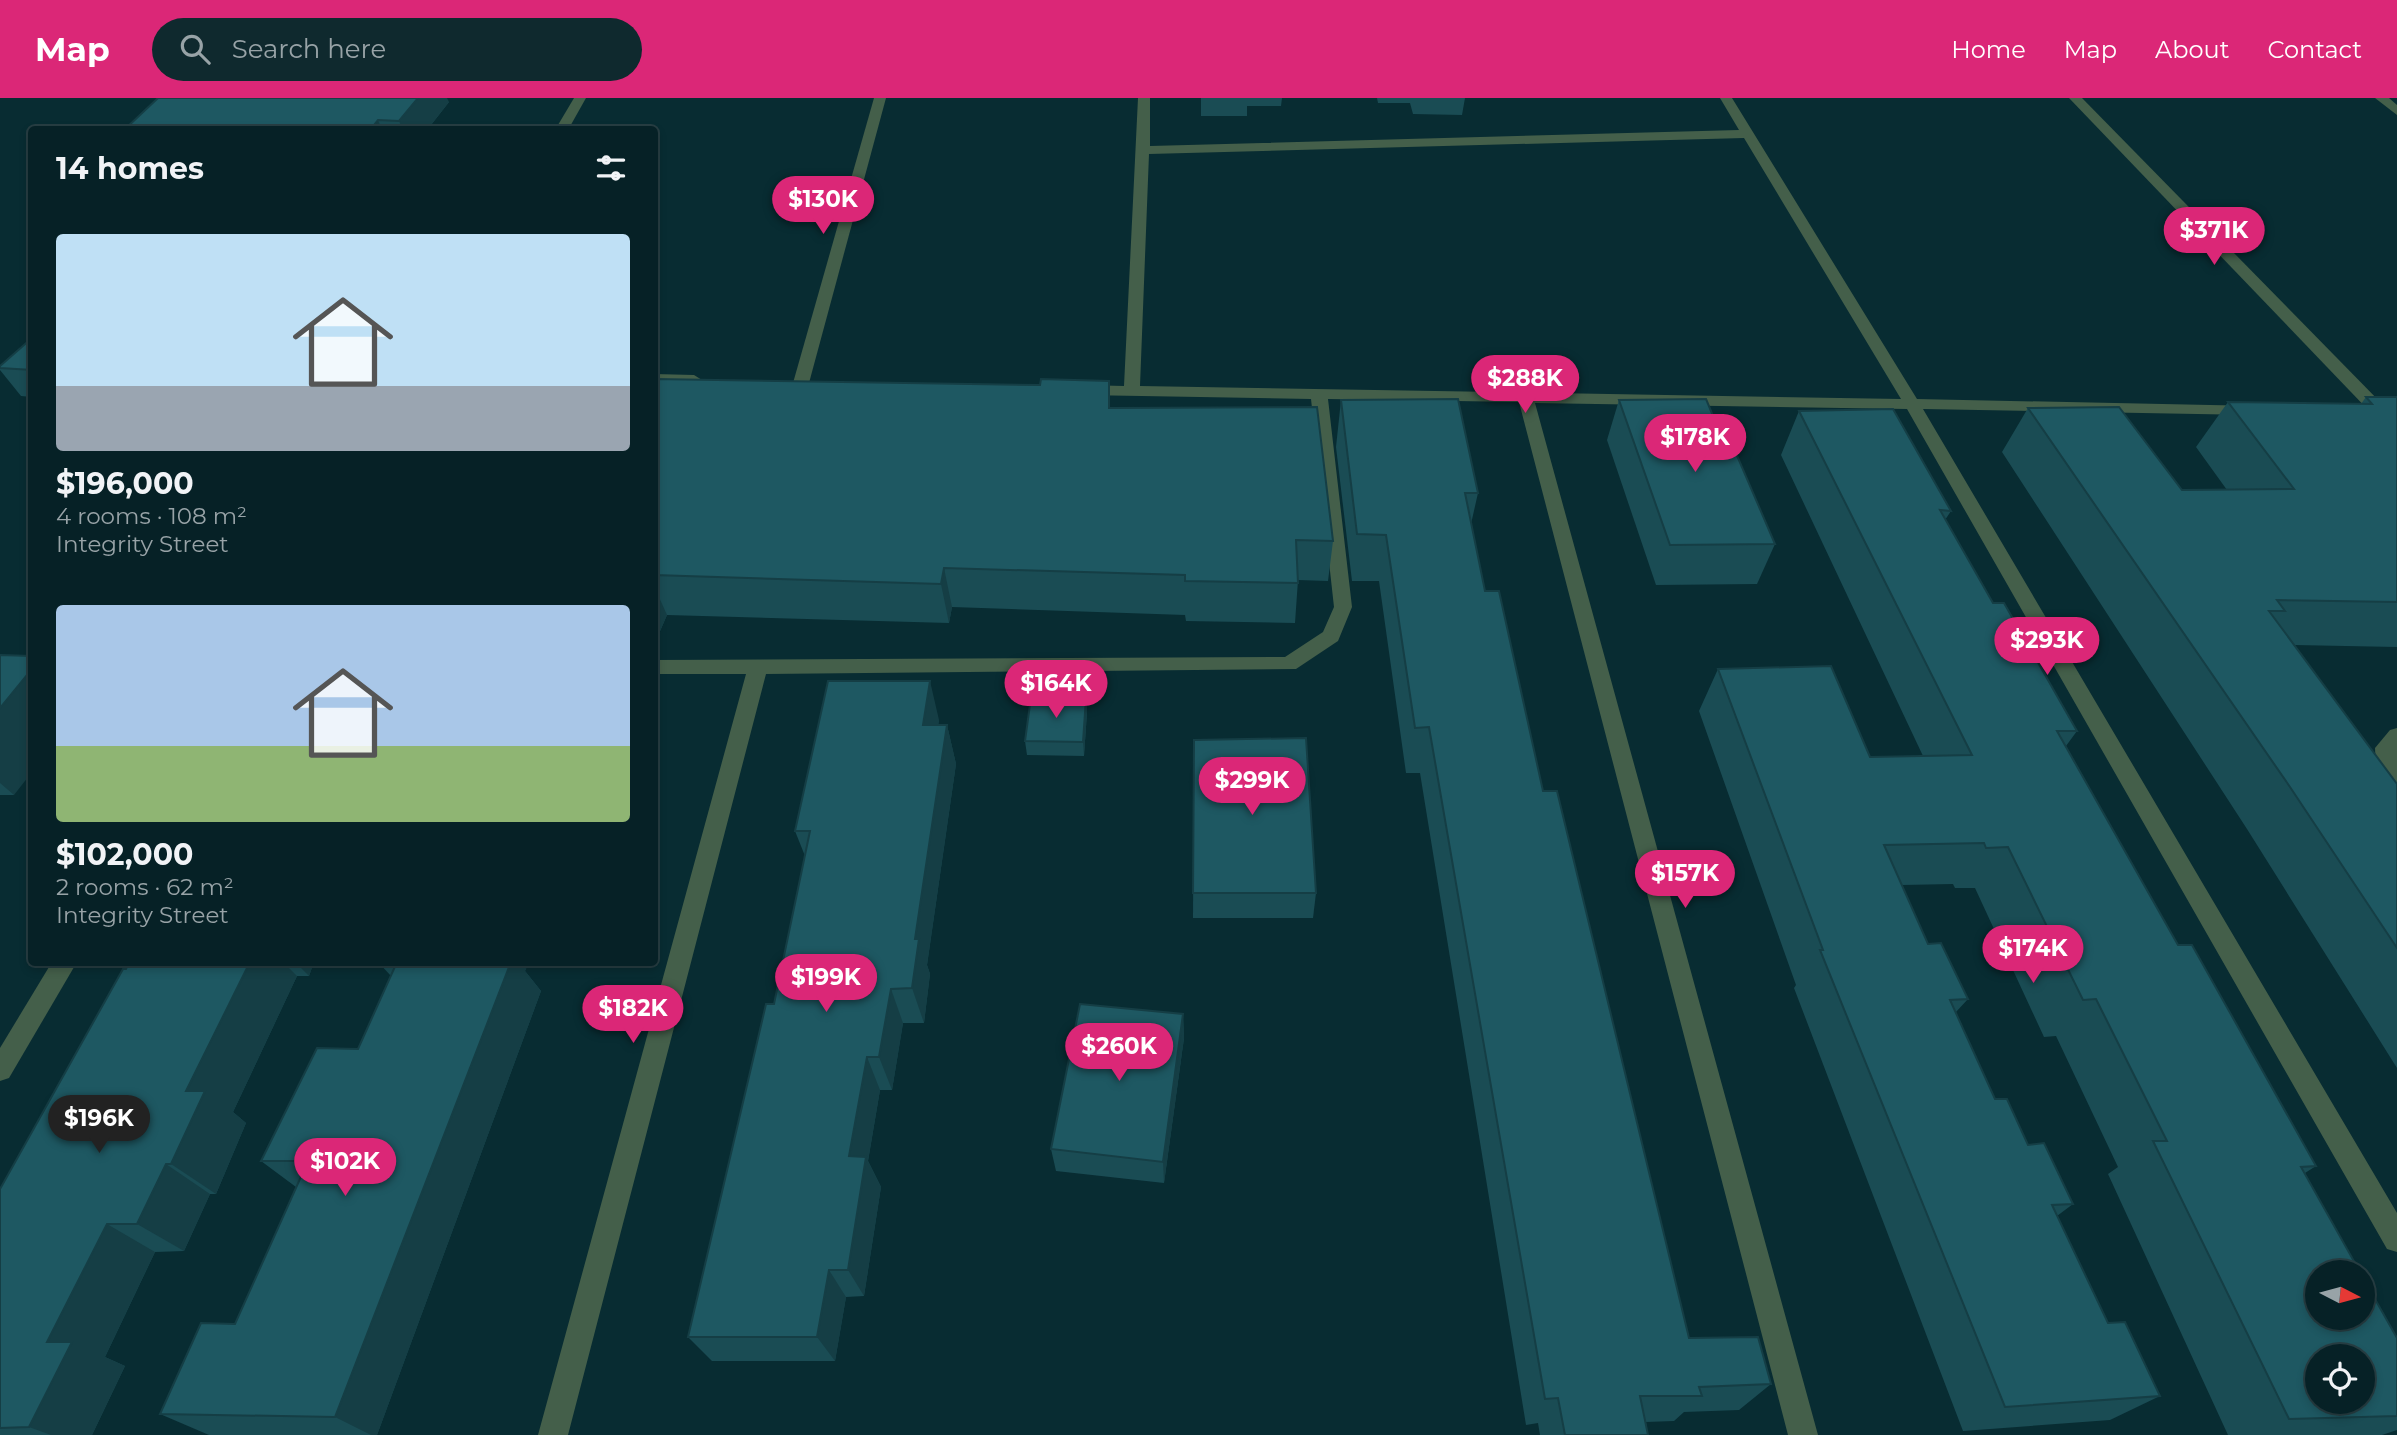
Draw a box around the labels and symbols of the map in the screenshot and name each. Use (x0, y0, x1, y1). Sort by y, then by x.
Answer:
pin: $130K (774, 176, 872, 236)
pin: $371K (2165, 208, 2263, 267)
pin: $288K (1476, 356, 1574, 415)
pin: $178K (1646, 414, 1744, 474)
pin: $293K (1998, 618, 2096, 677)
pin: $164K (1007, 660, 1105, 720)
pin: $299K (1203, 758, 1301, 817)
pin: $157K (1636, 850, 1734, 910)
pin: $174K (1984, 926, 2082, 985)
pin: $199K (777, 954, 875, 1014)
pin: $182K (584, 986, 682, 1045)
pin: $260K (1070, 1024, 1168, 1083)
pin: $196K (50, 1096, 148, 1155)
pin: $102K (296, 1138, 394, 1198)
north arrow (2305, 1260, 2375, 1330)

